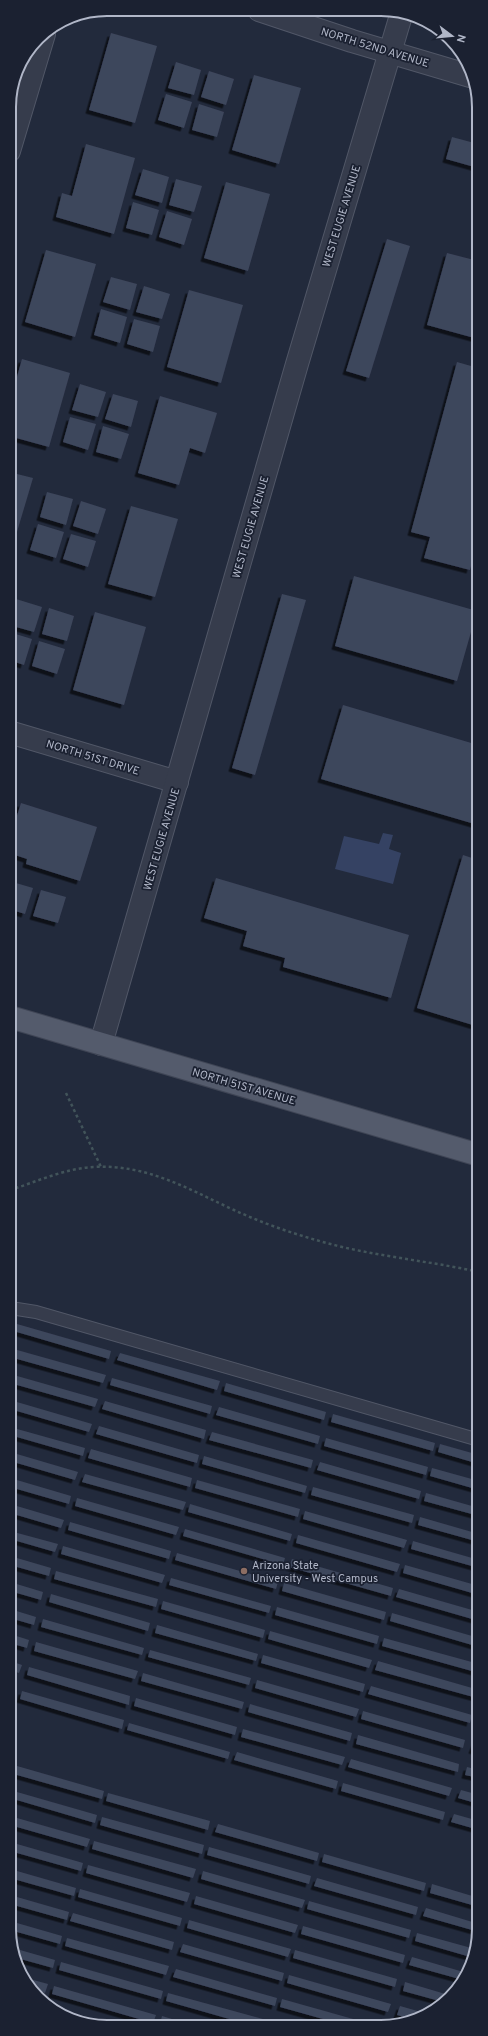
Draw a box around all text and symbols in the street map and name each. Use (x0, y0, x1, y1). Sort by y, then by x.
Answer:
north arrow (432, 16, 472, 56)
street label: NORTH 52ND AVENUE (319, 25, 430, 71)
text: N (453, 33, 468, 44)
street label: WEST EUGIE AVENUE (320, 164, 364, 269)
street label: WEST EUGIE AVENUE (230, 474, 272, 580)
street label: NORTH 51ST DRIVE (44, 737, 141, 779)
street label: WEST EUGIE AVENUE (141, 786, 183, 892)
street label: NORTH 51ST AVENUE (190, 1066, 297, 1108)
place label: Arizona State University - West Campus (252, 1559, 378, 1586)
marker: Arizona State University - West Campus (239, 1566, 249, 1576)

